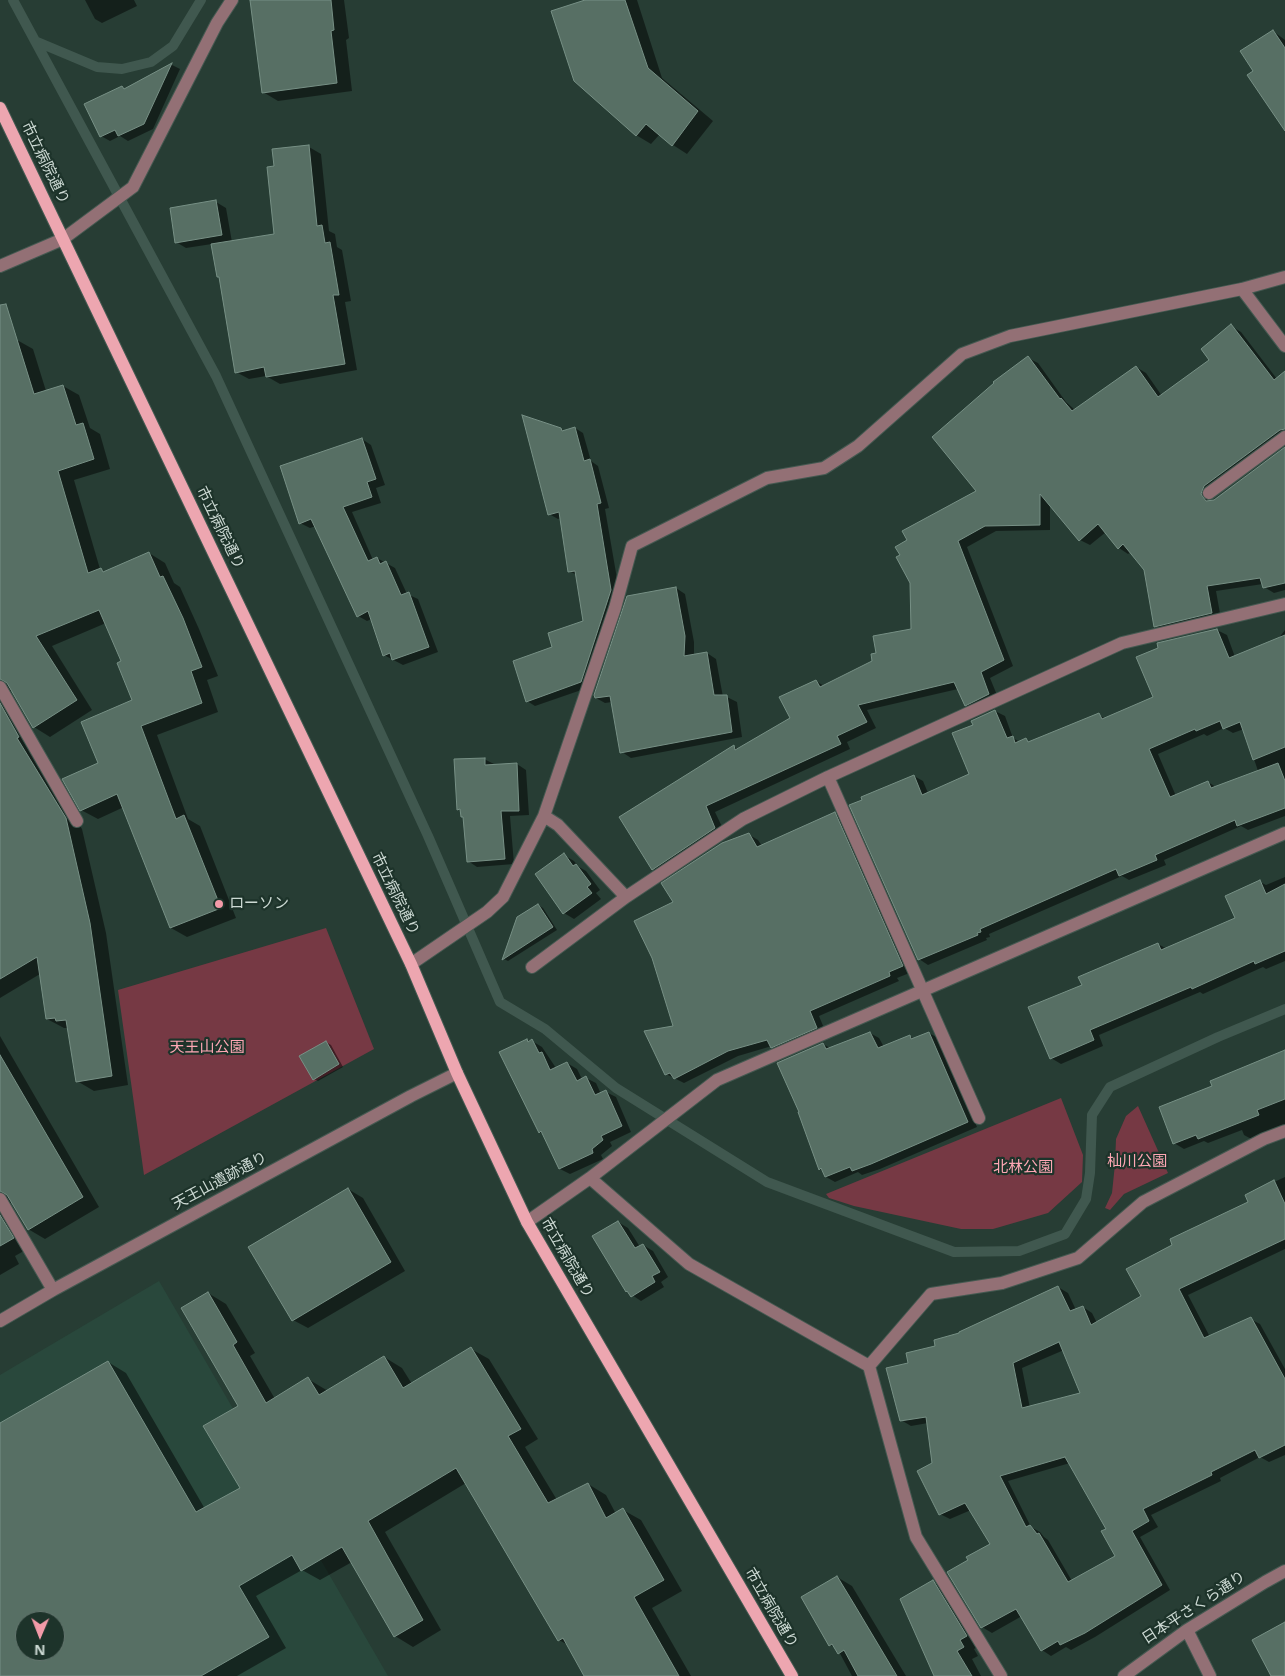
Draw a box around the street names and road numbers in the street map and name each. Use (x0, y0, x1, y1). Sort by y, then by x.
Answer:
street label: 市立病院通り (17, 119, 73, 207)
street label: 市立病院通り (192, 484, 248, 572)
street label: 市立病院通り (367, 850, 423, 938)
street label: 天王山遺跡通り (169, 1148, 271, 1214)
street label: 市立病院通り (537, 1215, 597, 1301)
street label: 市立病院通り (741, 1565, 801, 1651)
street label: 日本平さくら通り (1139, 1568, 1249, 1648)

